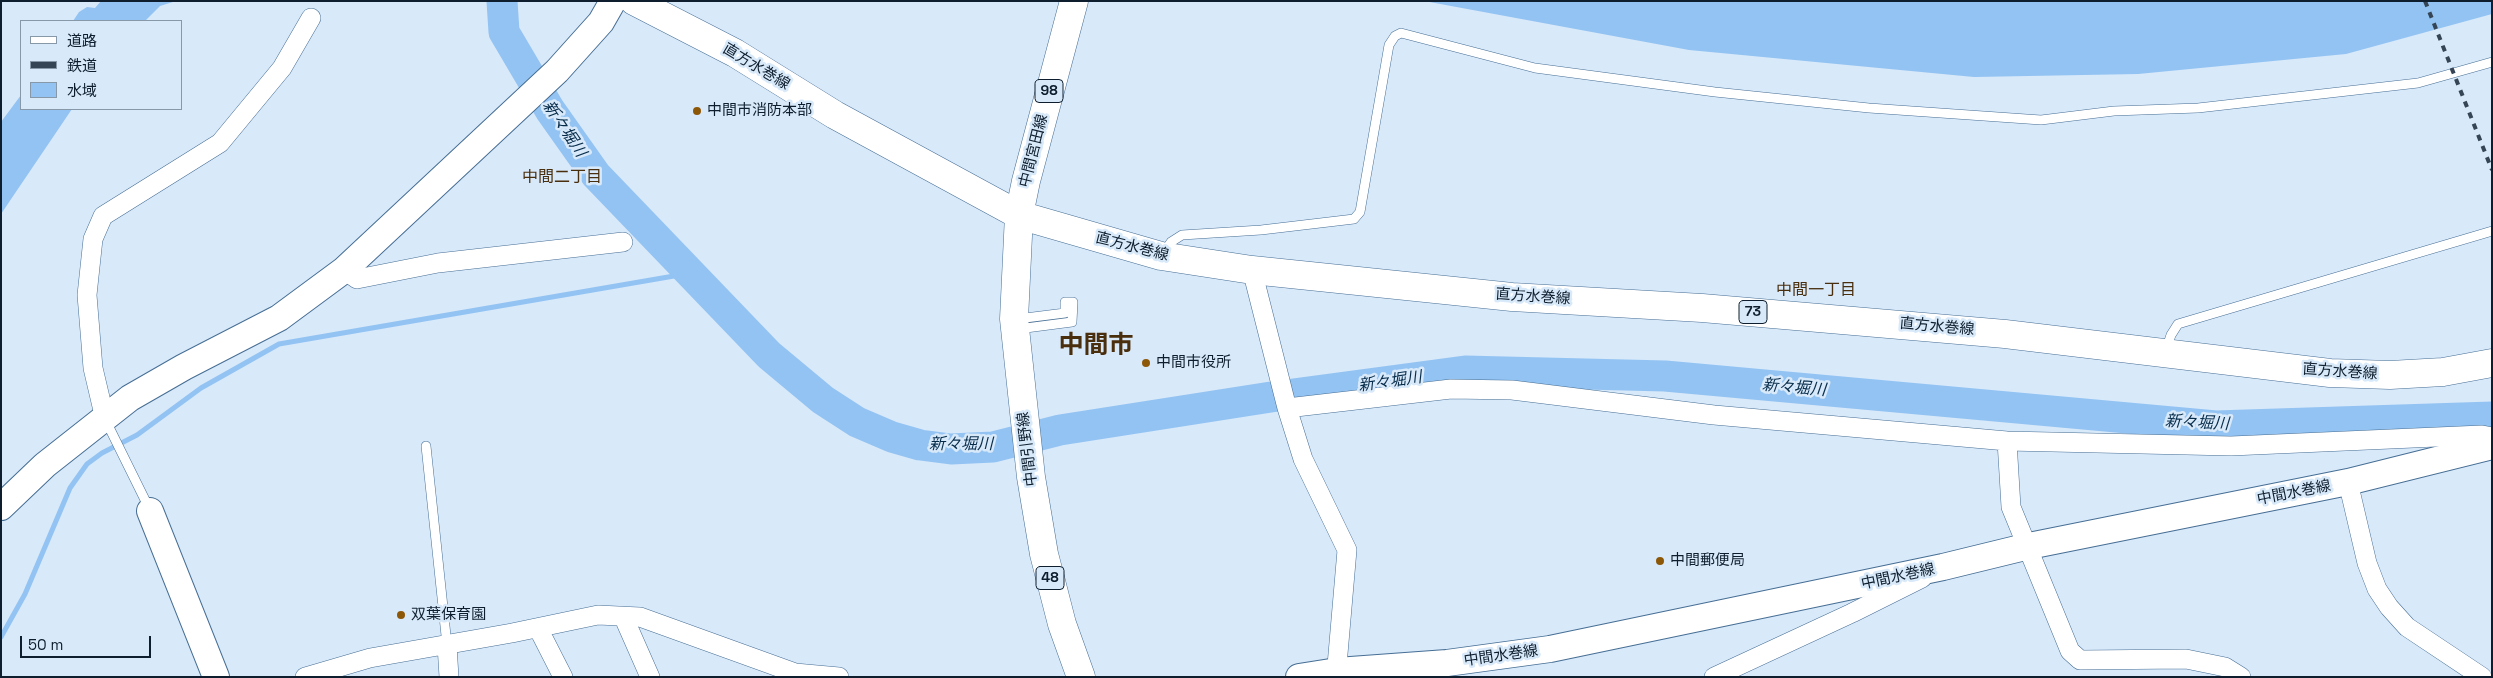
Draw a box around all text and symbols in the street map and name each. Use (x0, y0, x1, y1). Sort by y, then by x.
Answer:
legend (20, 20, 182, 110)
text: 道路 (67, 31, 97, 50)
street label: 直方水巻線 (719, 40, 793, 94)
text: 鉄道 (67, 56, 97, 75)
road number: 98 (1035, 80, 1063, 102)
text: 水域 (67, 81, 97, 100)
water label: 新々堀川 (538, 97, 590, 161)
place label: 中間市消防本部 (707, 102, 812, 120)
marker: 中間市消防本部 (691, 105, 703, 117)
street label: 中間宮田線 (1016, 112, 1052, 190)
district label: 中間二丁目 (522, 168, 602, 188)
street label: 直方水巻線 (1093, 229, 1171, 265)
district label: 中間一丁目 (1776, 281, 1856, 301)
street label: 直方水巻線 (1495, 285, 1571, 309)
road number: 73 (1739, 300, 1767, 324)
street label: 直方水巻線 (1899, 315, 1975, 339)
district label: 中間市 (1059, 331, 1133, 361)
place label: 中間市役所 (1156, 354, 1231, 372)
marker: 中間市役所 (1140, 357, 1152, 369)
street label: 直方水巻線 (2302, 360, 2378, 384)
water label: 新々堀川 (1357, 368, 1423, 396)
water label: 新々堀川 (1761, 376, 1827, 400)
street label: 中間引野線 (1014, 411, 1042, 487)
water label: 新々堀川 (2165, 412, 2229, 434)
water label: 新々堀川 (929, 435, 993, 455)
street label: 中間水巻線 (2255, 477, 2333, 509)
place label: 中間郵便局 (1670, 552, 1745, 570)
marker: 中間郵便局 (1654, 555, 1666, 567)
street label: 中間水巻線 (1859, 560, 1937, 594)
road number: 48 (1036, 566, 1064, 590)
place label: 双葉保育園 (411, 606, 486, 624)
marker: 双葉保育園 (395, 609, 407, 621)
scale bar (22, 626, 154, 658)
text: 50 m (28, 635, 63, 654)
street label: 中間水巻線 (1463, 642, 1539, 670)

